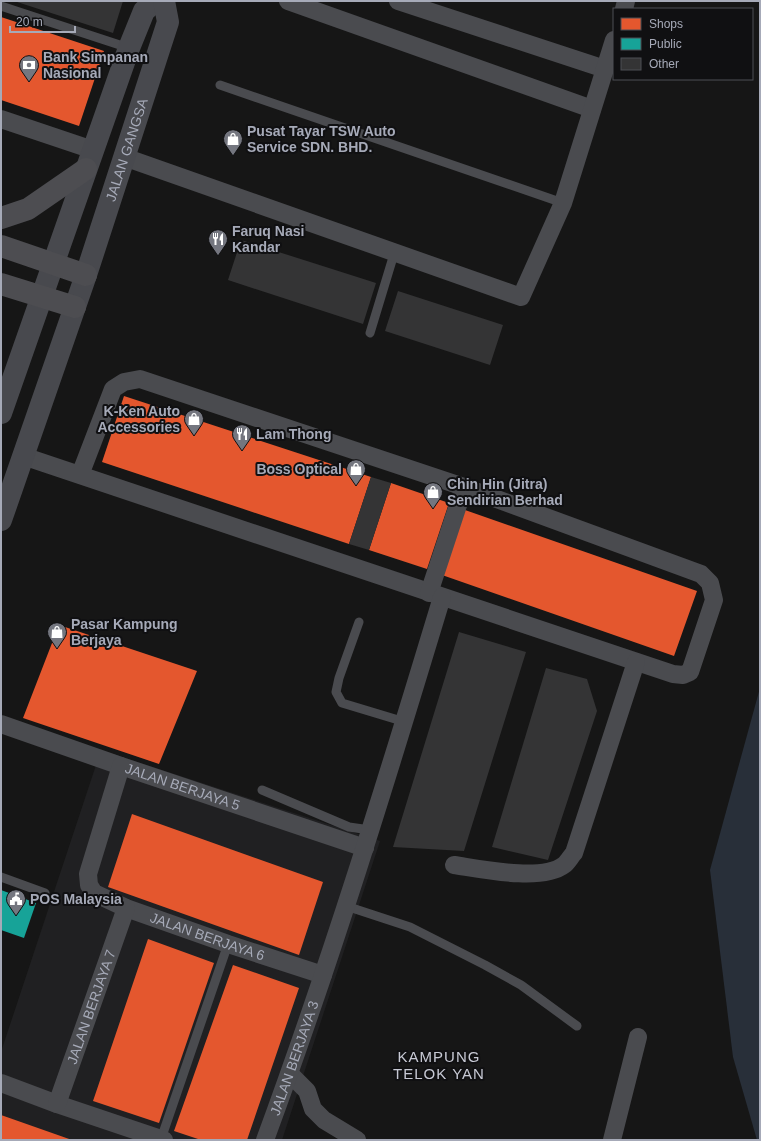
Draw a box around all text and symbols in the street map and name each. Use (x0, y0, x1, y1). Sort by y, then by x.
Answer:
scale bar (10, 8, 75, 34)
legend (613, 8, 753, 80)
text: 20 m (16, 15, 43, 29)
text: Shops (649, 17, 683, 31)
text: Public (649, 37, 682, 51)
place label: Bank Simpanan Nasional (43, 49, 148, 81)
bank icon: Bank Simpanan Nasional (18, 54, 40, 82)
text: Other (649, 57, 679, 71)
street label: JALAN GANGSA (102, 96, 151, 203)
place label: Pusat Tayar TSW Auto Service SDN. BHD. (247, 123, 396, 155)
shop icon: Pusat Tayar TSW Auto Service SDN. BHD. (222, 128, 244, 156)
place label: Faruq Nasi Kandar (232, 223, 304, 255)
restaurant icon: Faruq Nasi Kandar (207, 228, 229, 256)
place label: K-Ken Auto Accessories (97, 403, 180, 435)
shop icon: K-Ken Auto Accessories (183, 408, 205, 436)
restaurant icon: Lam Thong (231, 423, 253, 451)
place label: Lam Thong (256, 426, 331, 442)
shop icon: Boss Optical (345, 458, 367, 486)
place label: Boss Optical (256, 461, 342, 477)
place label: Chin Hin (Jitra) Sendirian Berhad (447, 476, 563, 508)
shop icon: Chin Hin (Jitra) Sendirian Berhad (422, 481, 444, 509)
place label: Pasar Kampung Berjaya (71, 616, 178, 648)
shop icon: Pasar Kampung Berjaya (46, 621, 68, 649)
street label: JALAN BERJAYA 5 (123, 760, 242, 813)
public building icon: POS Malaysia (5, 888, 27, 916)
place label: POS Malaysia (30, 891, 122, 907)
street label: JALAN BERJAYA 6 (148, 909, 267, 964)
street label: JALAN BERJAYA 7 (64, 947, 119, 1066)
street label: JALAN BERJAYA 3 (267, 999, 322, 1117)
district label: KAMPUNG TELOK YAN (393, 1048, 485, 1082)

